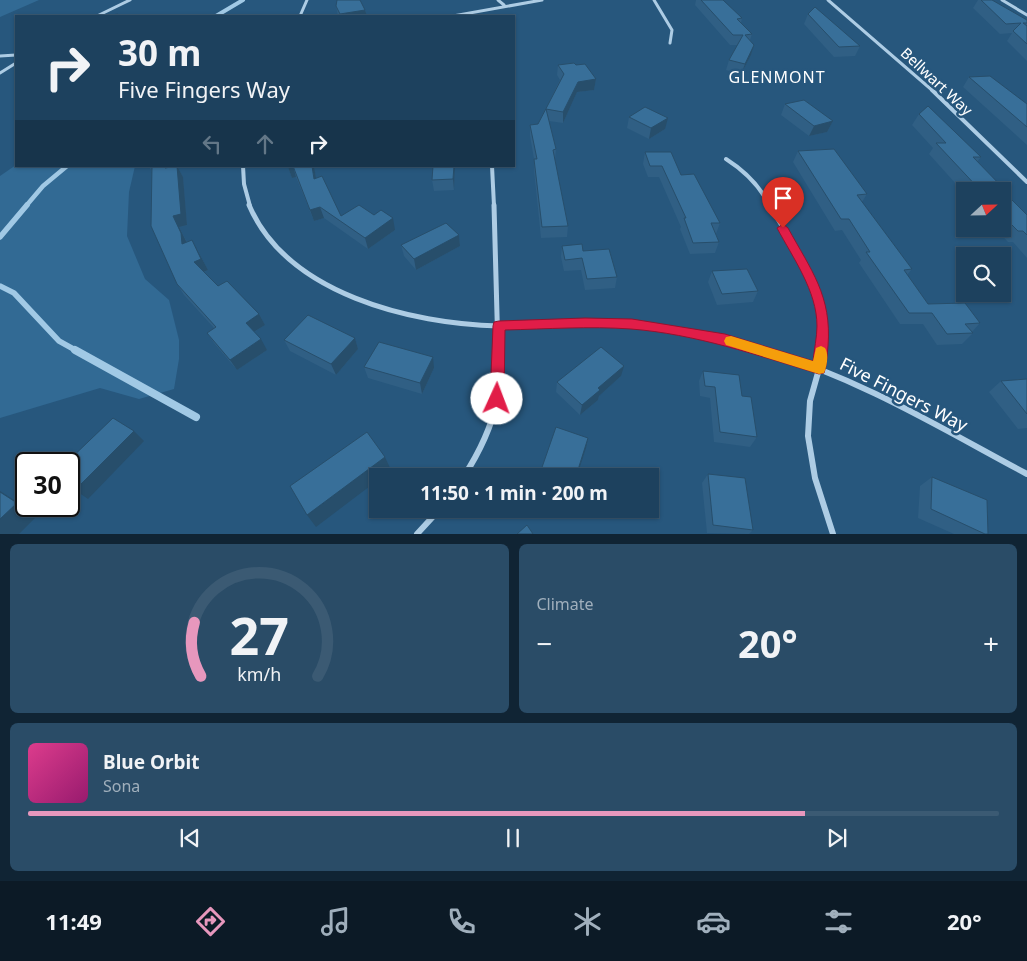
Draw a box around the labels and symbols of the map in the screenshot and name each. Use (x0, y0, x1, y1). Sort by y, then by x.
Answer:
street label: Bellwart Way (897, 43, 977, 120)
district label: GLENMONT (728, 66, 826, 88)
pin (762, 177, 804, 228)
north arrow (956, 182, 1011, 238)
street label: Five Fingers Way (836, 351, 973, 437)
position arrow (470, 372, 522, 424)
speed limit sign: 30 (15, 452, 80, 517)

